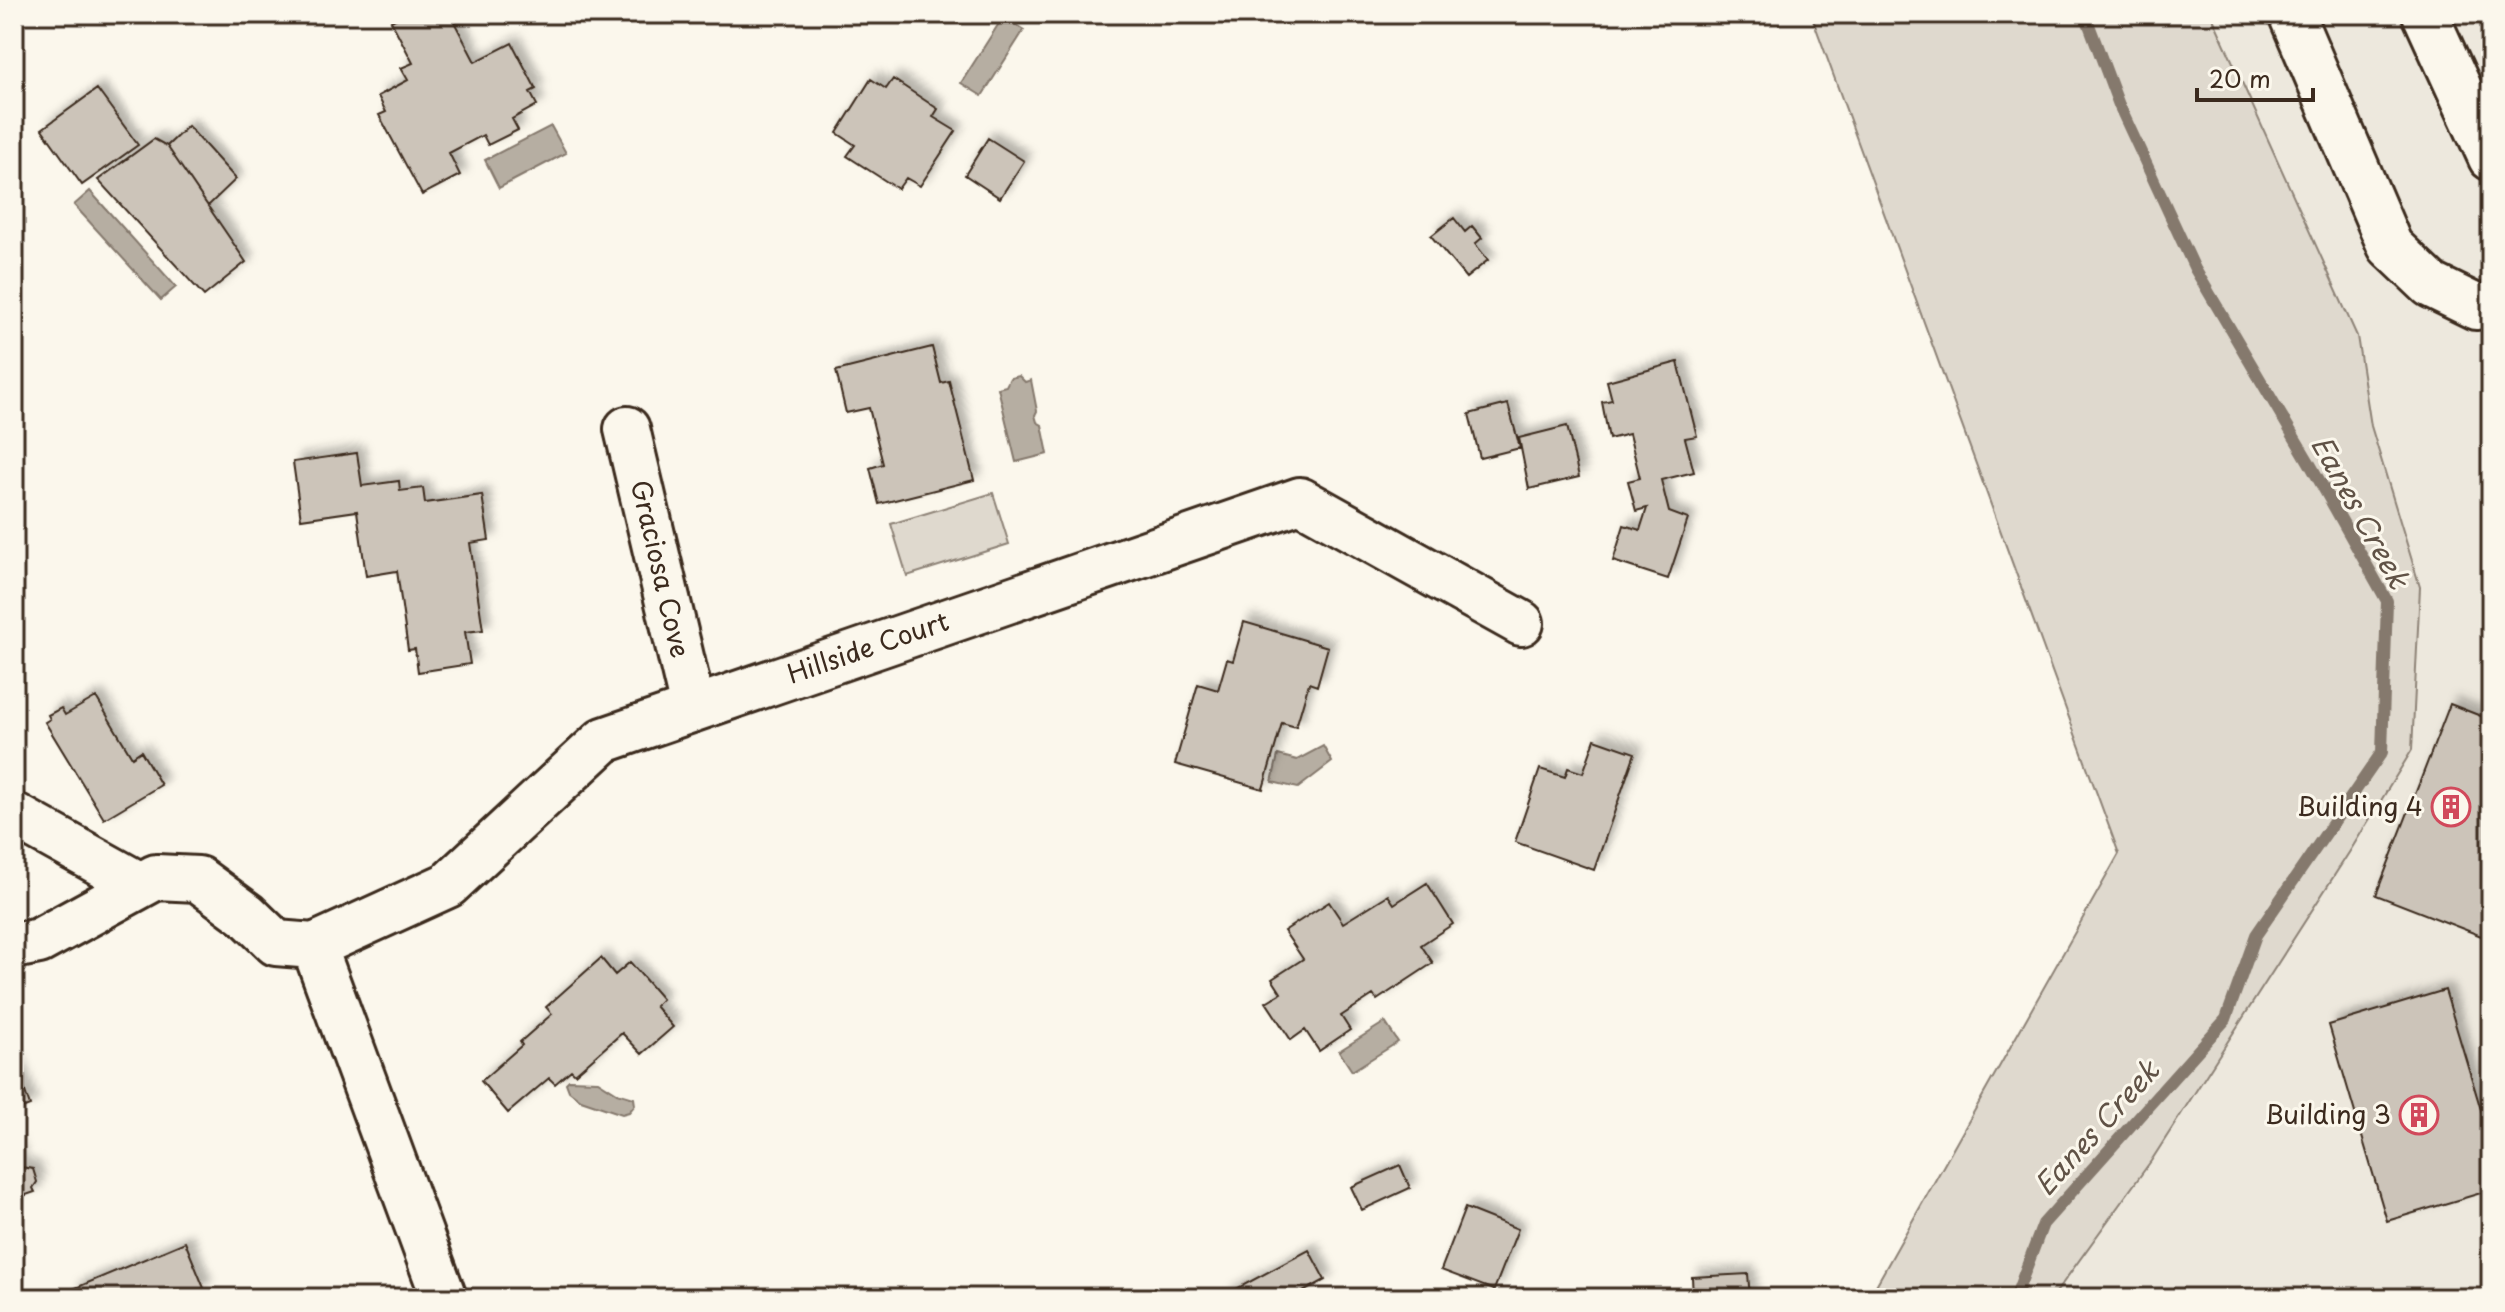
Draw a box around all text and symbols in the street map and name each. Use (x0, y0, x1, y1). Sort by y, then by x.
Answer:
scale bar (2197, 52, 2313, 102)
text: 20 m (2209, 60, 2271, 96)
water label: Eanes Creek (2302, 427, 2422, 597)
street label: Graciosa Cove (622, 476, 701, 661)
street label: Hillside Court (781, 601, 954, 692)
place label: Building 4 (2296, 786, 2423, 825)
building icon: Building 4 (2430, 786, 2472, 828)
water label: Eanes Creek (2023, 1048, 2170, 1204)
place label: Building 3 (2264, 1094, 2391, 1133)
building icon: Building 3 (2398, 1094, 2440, 1136)

